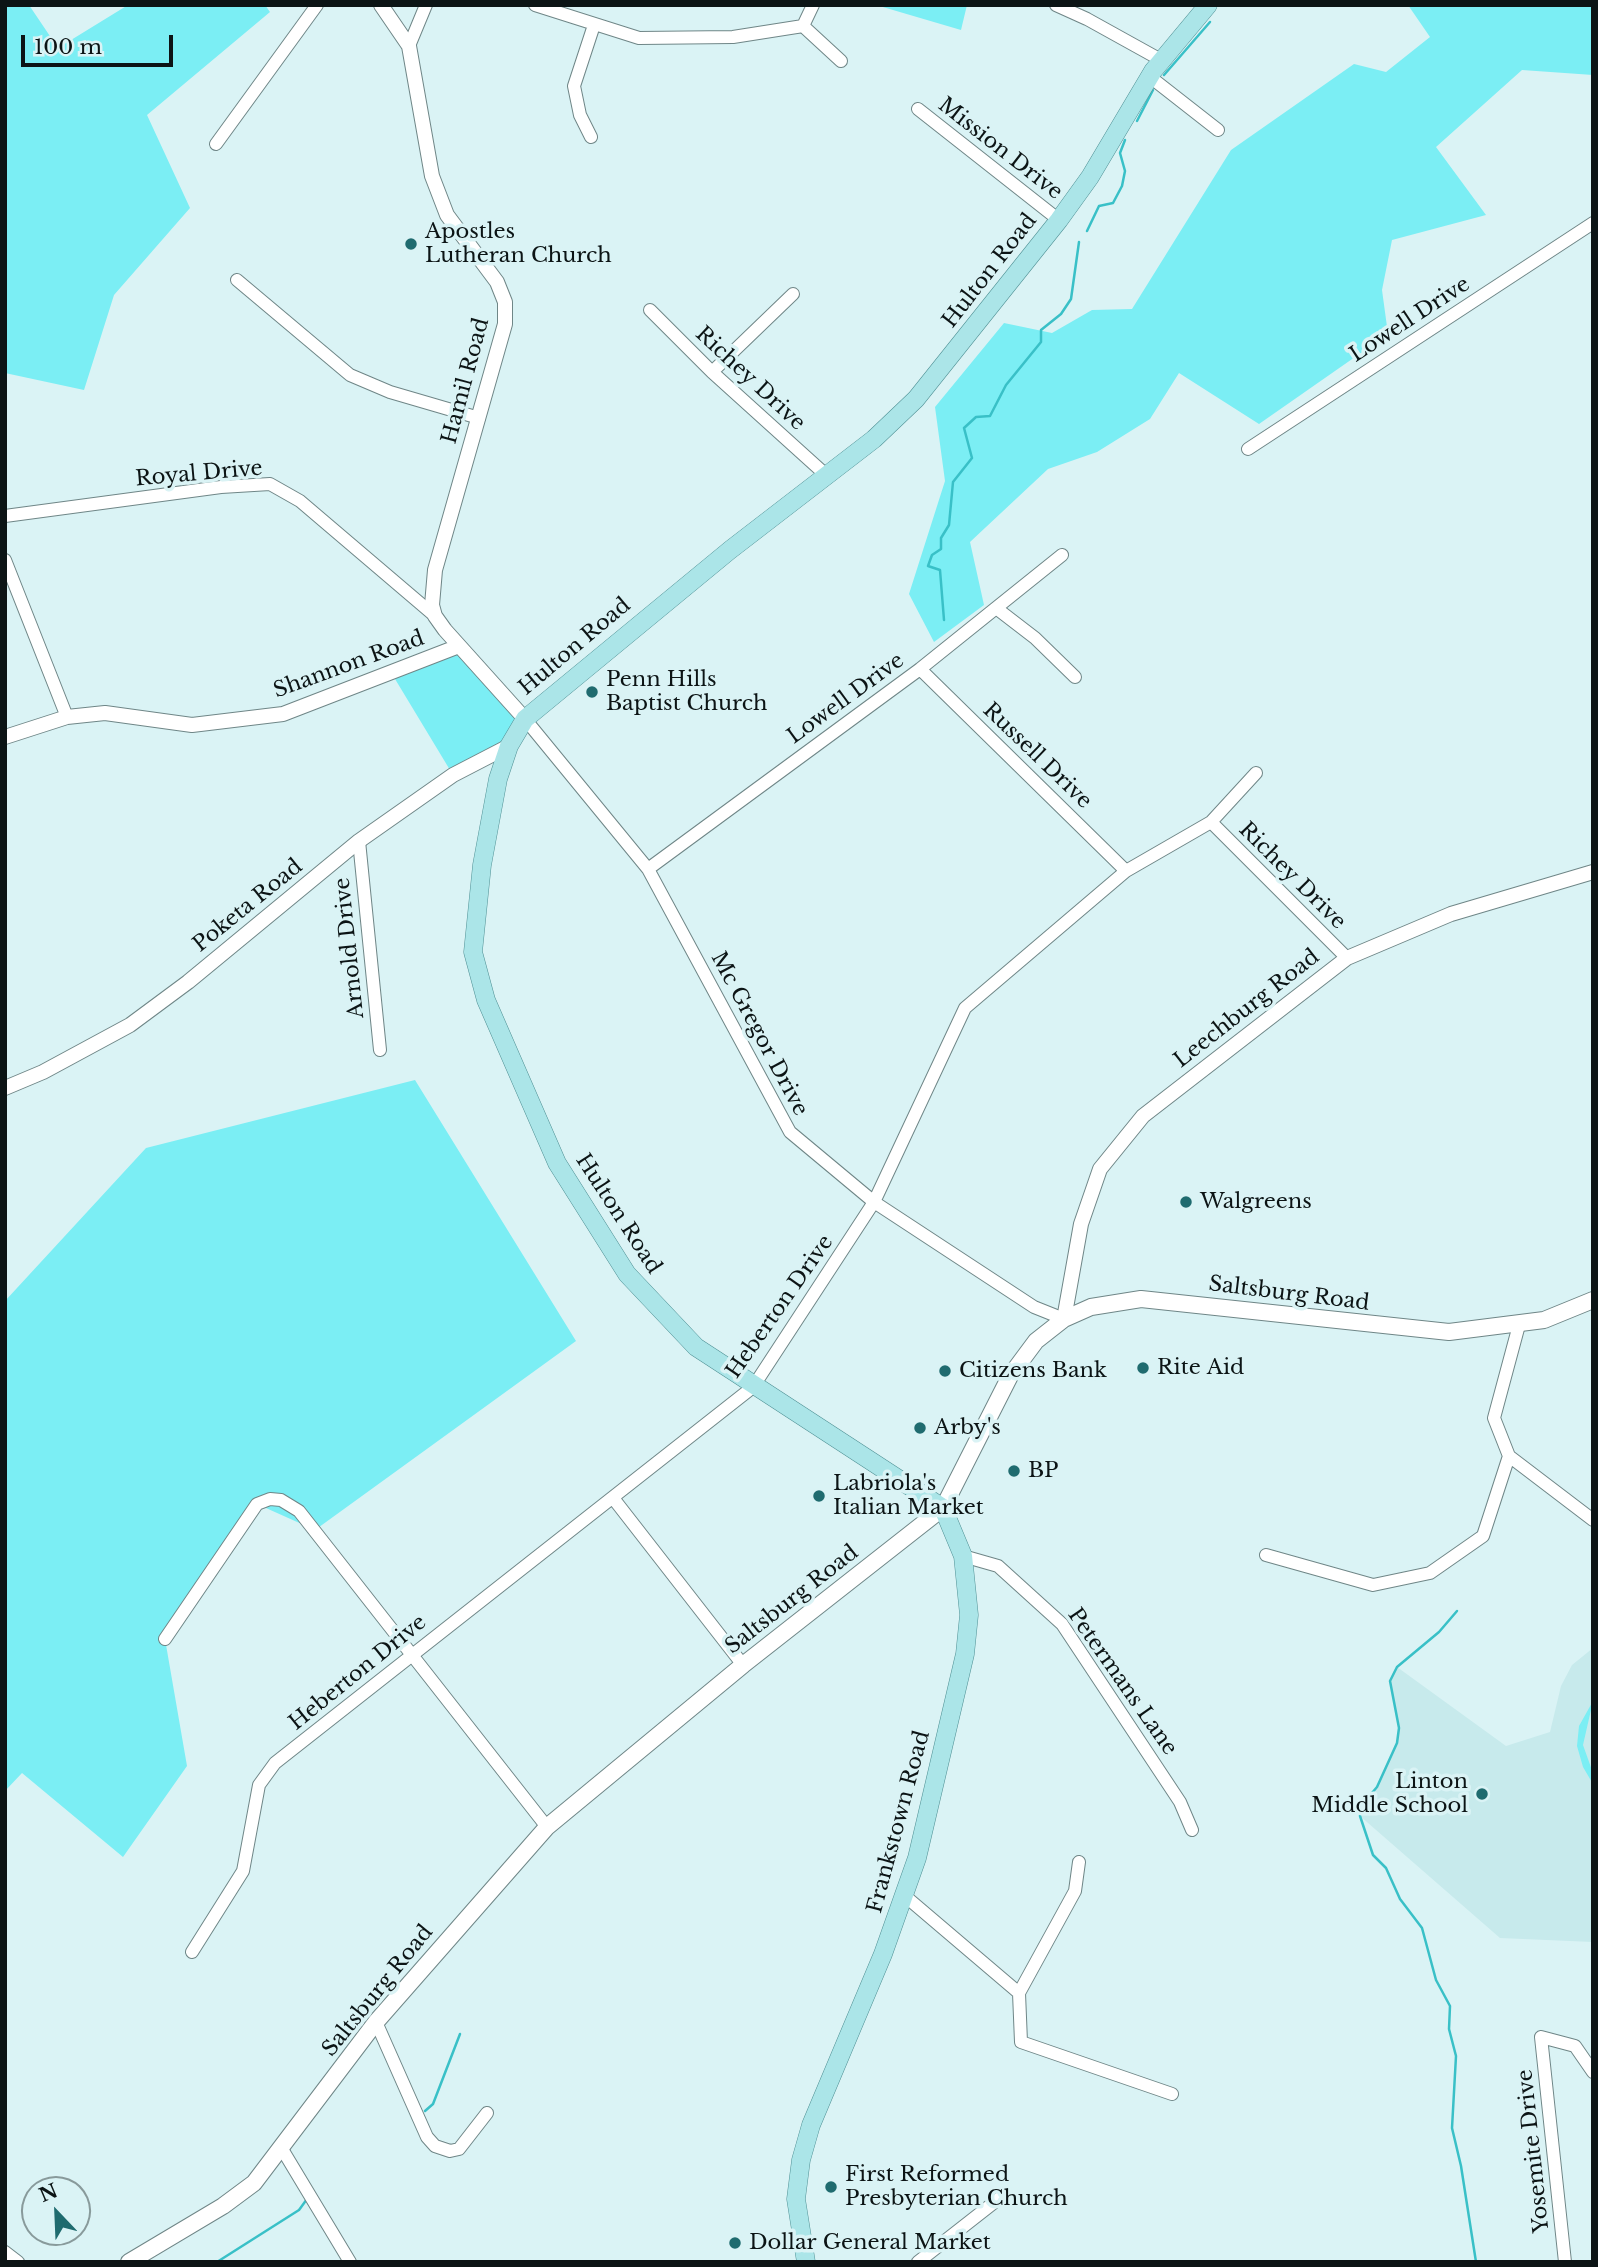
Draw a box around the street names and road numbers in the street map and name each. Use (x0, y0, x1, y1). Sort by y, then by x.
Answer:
street label: Mission Drive (933, 93, 1067, 205)
street label: Hulton Road (938, 209, 1042, 333)
street label: Lowell Drive (1345, 272, 1475, 368)
street label: Hamil Road (437, 315, 495, 447)
street label: Richey Drive (690, 322, 810, 436)
street label: Royal Drive (134, 456, 264, 492)
street label: Hulton Road (514, 593, 636, 701)
street label: Shannon Road (270, 626, 428, 704)
street label: Lowell Drive (783, 648, 909, 750)
street label: Russell Drive (977, 698, 1097, 814)
street label: Richey Drive (1233, 817, 1351, 935)
street label: Poketa Road (188, 854, 308, 958)
street label: Arnold Drive (330, 876, 370, 1020)
street label: Leechburg Road (1169, 944, 1325, 1074)
street label: Mc Gregor Drive (705, 948, 813, 1120)
street label: Hulton Road (570, 1149, 666, 1279)
street label: Heberton Drive (721, 1231, 839, 1383)
street label: Saltsburg Road (1207, 1272, 1371, 1316)
street label: Saltsburg Road (720, 1540, 864, 1660)
street label: Petermans Lane (1062, 1604, 1182, 1760)
street label: Heberton Drive (284, 1610, 432, 1736)
street label: Frankstown Road (863, 1728, 935, 1916)
street label: Saltsburg Road (317, 1920, 439, 2062)
street label: Yosemite Drive (1513, 2068, 1555, 2234)

